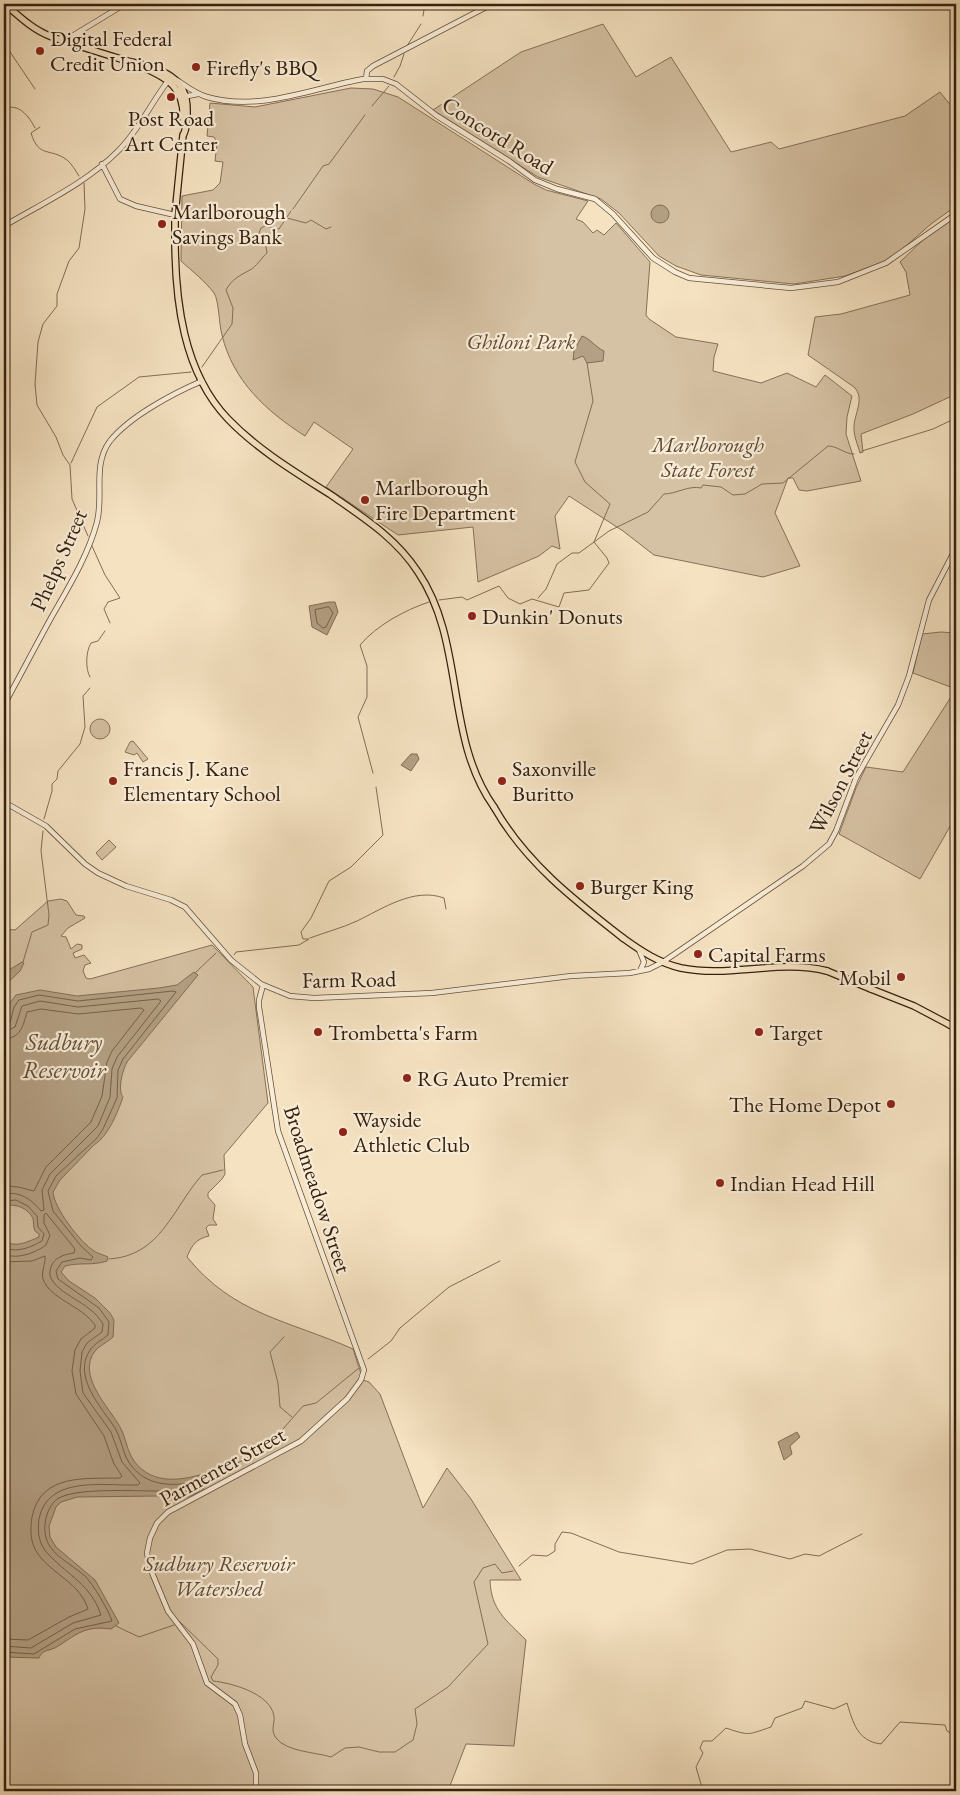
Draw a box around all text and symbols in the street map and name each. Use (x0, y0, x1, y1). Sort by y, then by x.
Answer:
place label: Digital Federal Credit Union (50, 24, 172, 78)
marker: Digital Federal Credit Union (34, 45, 46, 57)
place label: Firefly's BBQ (206, 53, 321, 82)
marker: Firefly's BBQ (190, 61, 202, 73)
street label: Concord Road (436, 90, 560, 182)
marker: Post Road Art Center (165, 91, 177, 103)
place label: Post Road Art Center (124, 104, 218, 158)
place label: Marlborough Savings Bank (172, 197, 286, 251)
marker: Marlborough Savings Bank (156, 218, 168, 230)
park label: Ghiloni Park (466, 327, 576, 356)
park label: Marlborough State Forest (650, 430, 764, 484)
place label: Marlborough Fire Department (375, 473, 515, 527)
marker: Marlborough Fire Department (359, 494, 371, 506)
street label: Phelps Street (23, 505, 94, 616)
place label: Dunkin' Donuts (482, 602, 623, 631)
marker: Dunkin' Donuts (466, 610, 478, 622)
street label: Wilson Street (802, 725, 879, 839)
place label: Francis J. Kane Elementary School (123, 754, 281, 808)
place label: Saxonville Buritto (512, 754, 596, 808)
marker: Francis J. Kane Elementary School (107, 775, 119, 787)
marker: Saxonville Buritto (496, 775, 508, 787)
place label: Burger King (590, 872, 694, 901)
marker: Burger King (574, 880, 586, 892)
place label: Capital Farms (708, 940, 826, 969)
marker: Capital Farms (692, 948, 704, 960)
place label: Mobil (839, 963, 891, 992)
street label: Farm Road (302, 964, 397, 995)
marker: Mobil (895, 971, 907, 983)
place label: Trombetta's Farm (328, 1018, 478, 1047)
place label: Target (769, 1018, 823, 1047)
water label: Sudbury Reservoir (22, 1026, 108, 1085)
marker: Trombetta's Farm (312, 1026, 324, 1038)
marker: Target (753, 1026, 765, 1038)
place label: RG Auto Premier (417, 1064, 569, 1093)
marker: RG Auto Premier (401, 1072, 413, 1084)
place label: The Home Depot (729, 1090, 881, 1119)
marker: The Home Depot (885, 1098, 897, 1110)
street label: Broadmeadow Street (277, 1102, 358, 1277)
place label: Wayside Athletic Club (352, 1105, 470, 1159)
marker: Wayside Athletic Club (337, 1126, 349, 1138)
place label: Indian Head Hill (730, 1169, 875, 1198)
marker: Indian Head Hill (714, 1177, 726, 1189)
street label: Parmenter Street (154, 1420, 291, 1513)
park label: Sudbury Reservoir Watershed (143, 1549, 296, 1603)

